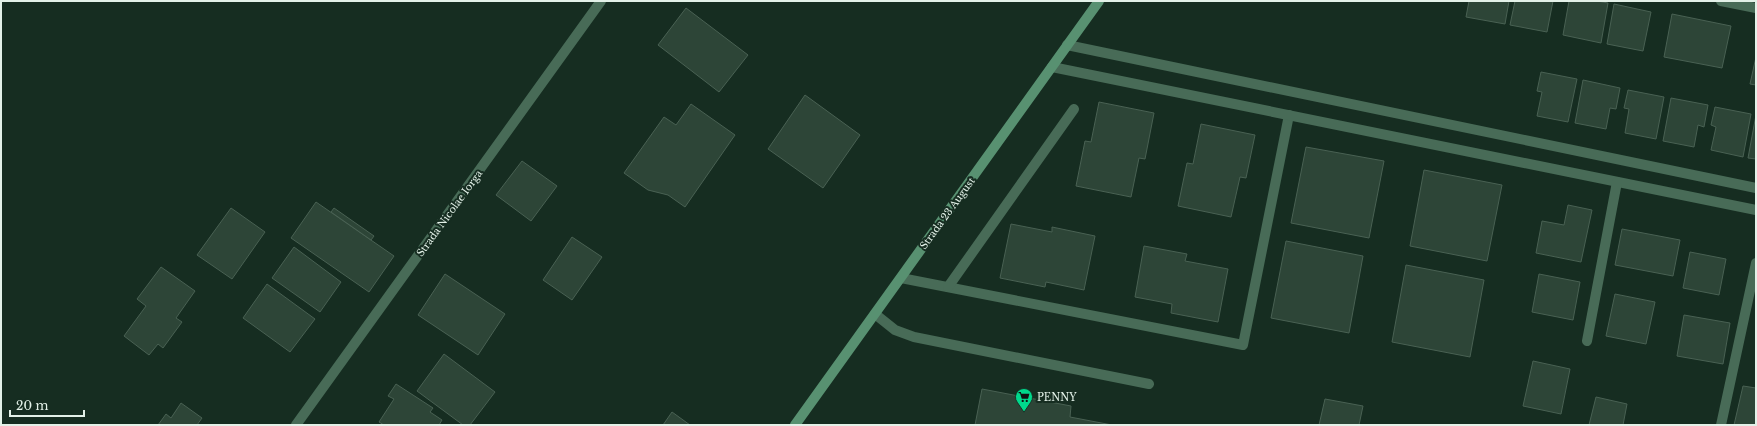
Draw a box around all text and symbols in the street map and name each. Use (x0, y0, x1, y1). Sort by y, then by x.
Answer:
street label: Strada Nicolae Iorga (414, 167, 485, 259)
street label: Strada 23 August (917, 175, 978, 252)
supermarket icon: PENNY (1014, 387, 1034, 412)
place label: PENNY (1037, 391, 1077, 404)
scale bar (10, 392, 84, 418)
text: 20 m (16, 398, 48, 413)

